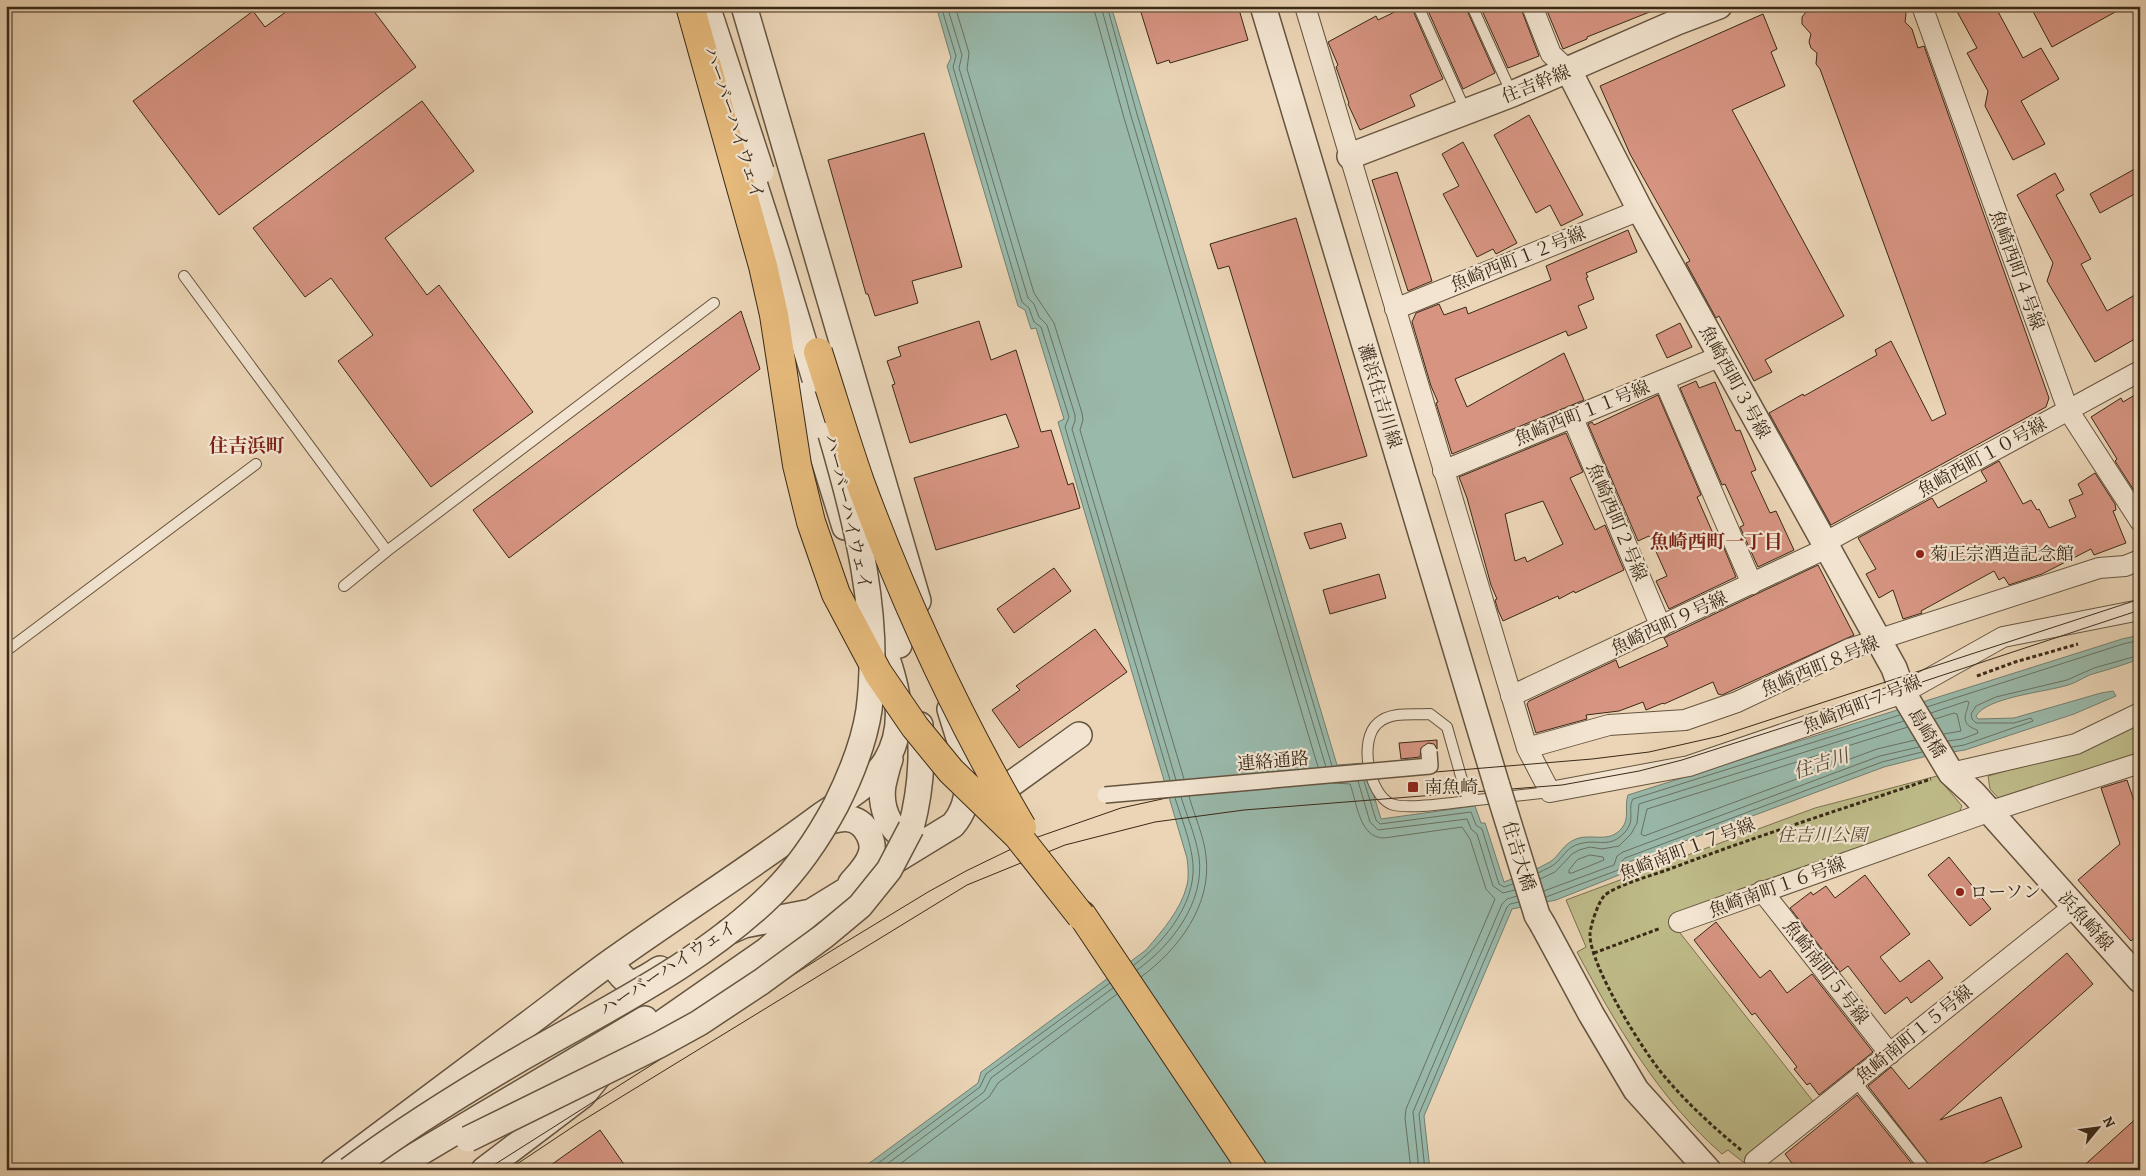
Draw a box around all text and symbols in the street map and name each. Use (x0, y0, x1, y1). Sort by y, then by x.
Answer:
street label: ハーバーハイウェイ (698, 43, 770, 203)
street label: 住吉幹線 (1498, 59, 1574, 109)
street label: 魚崎西町４号線 (1984, 207, 2050, 333)
street label: 魚崎西町１２号線 (1447, 221, 1589, 297)
street label: 魚崎西町３号線 (1694, 321, 1776, 443)
street label: 灘浜住吉川線 (1353, 341, 1407, 451)
street label: 魚崎西町１１号線 (1511, 375, 1653, 451)
street label: 魚崎西町１０号線 (1913, 412, 2051, 502)
street label: ハーバーハイウェイ (818, 432, 878, 592)
district label: 住吉浜町 (209, 433, 285, 459)
street label: 魚崎西町２号線 (1581, 459, 1653, 585)
district label: 魚崎西町一丁目 (1649, 529, 1783, 555)
place label: 菊正宗酒造記念館 (1930, 542, 2074, 566)
marker: 菊正宗酒造記念館 (1914, 548, 1926, 560)
street label: 魚崎西町９号線 (1607, 585, 1731, 661)
street label: 魚崎西町８号線 (1757, 630, 1883, 702)
street label: 魚崎西町７号線 (1799, 669, 1925, 739)
street label: 島崎橋 (1903, 704, 1951, 762)
water label: 住吉川 (1790, 742, 1854, 785)
street label: 連絡通路 (1236, 746, 1310, 776)
place label: 南魚崎 (1424, 775, 1478, 799)
marker: 南魚崎 (1406, 780, 1420, 794)
street label: 魚崎南町１７号線 (1615, 812, 1759, 886)
street label: 住𠮷大橋 (1497, 818, 1541, 894)
park label: 住吉川公園 (1777, 823, 1870, 847)
street label: 魚崎南町１６号線 (1705, 851, 1849, 923)
place label: ローソン (1970, 880, 2041, 904)
marker: ローソン (1954, 886, 1966, 898)
street label: 浜魚崎線 (2053, 886, 2119, 956)
street label: ハーバーハイウェイ (595, 915, 741, 1021)
street label: 魚崎南町５号線 (1778, 915, 1874, 1029)
street label: 魚崎南町１５号線 (1850, 979, 1978, 1089)
north arrow (2074, 1104, 2124, 1154)
text: N (2098, 1113, 2120, 1131)

